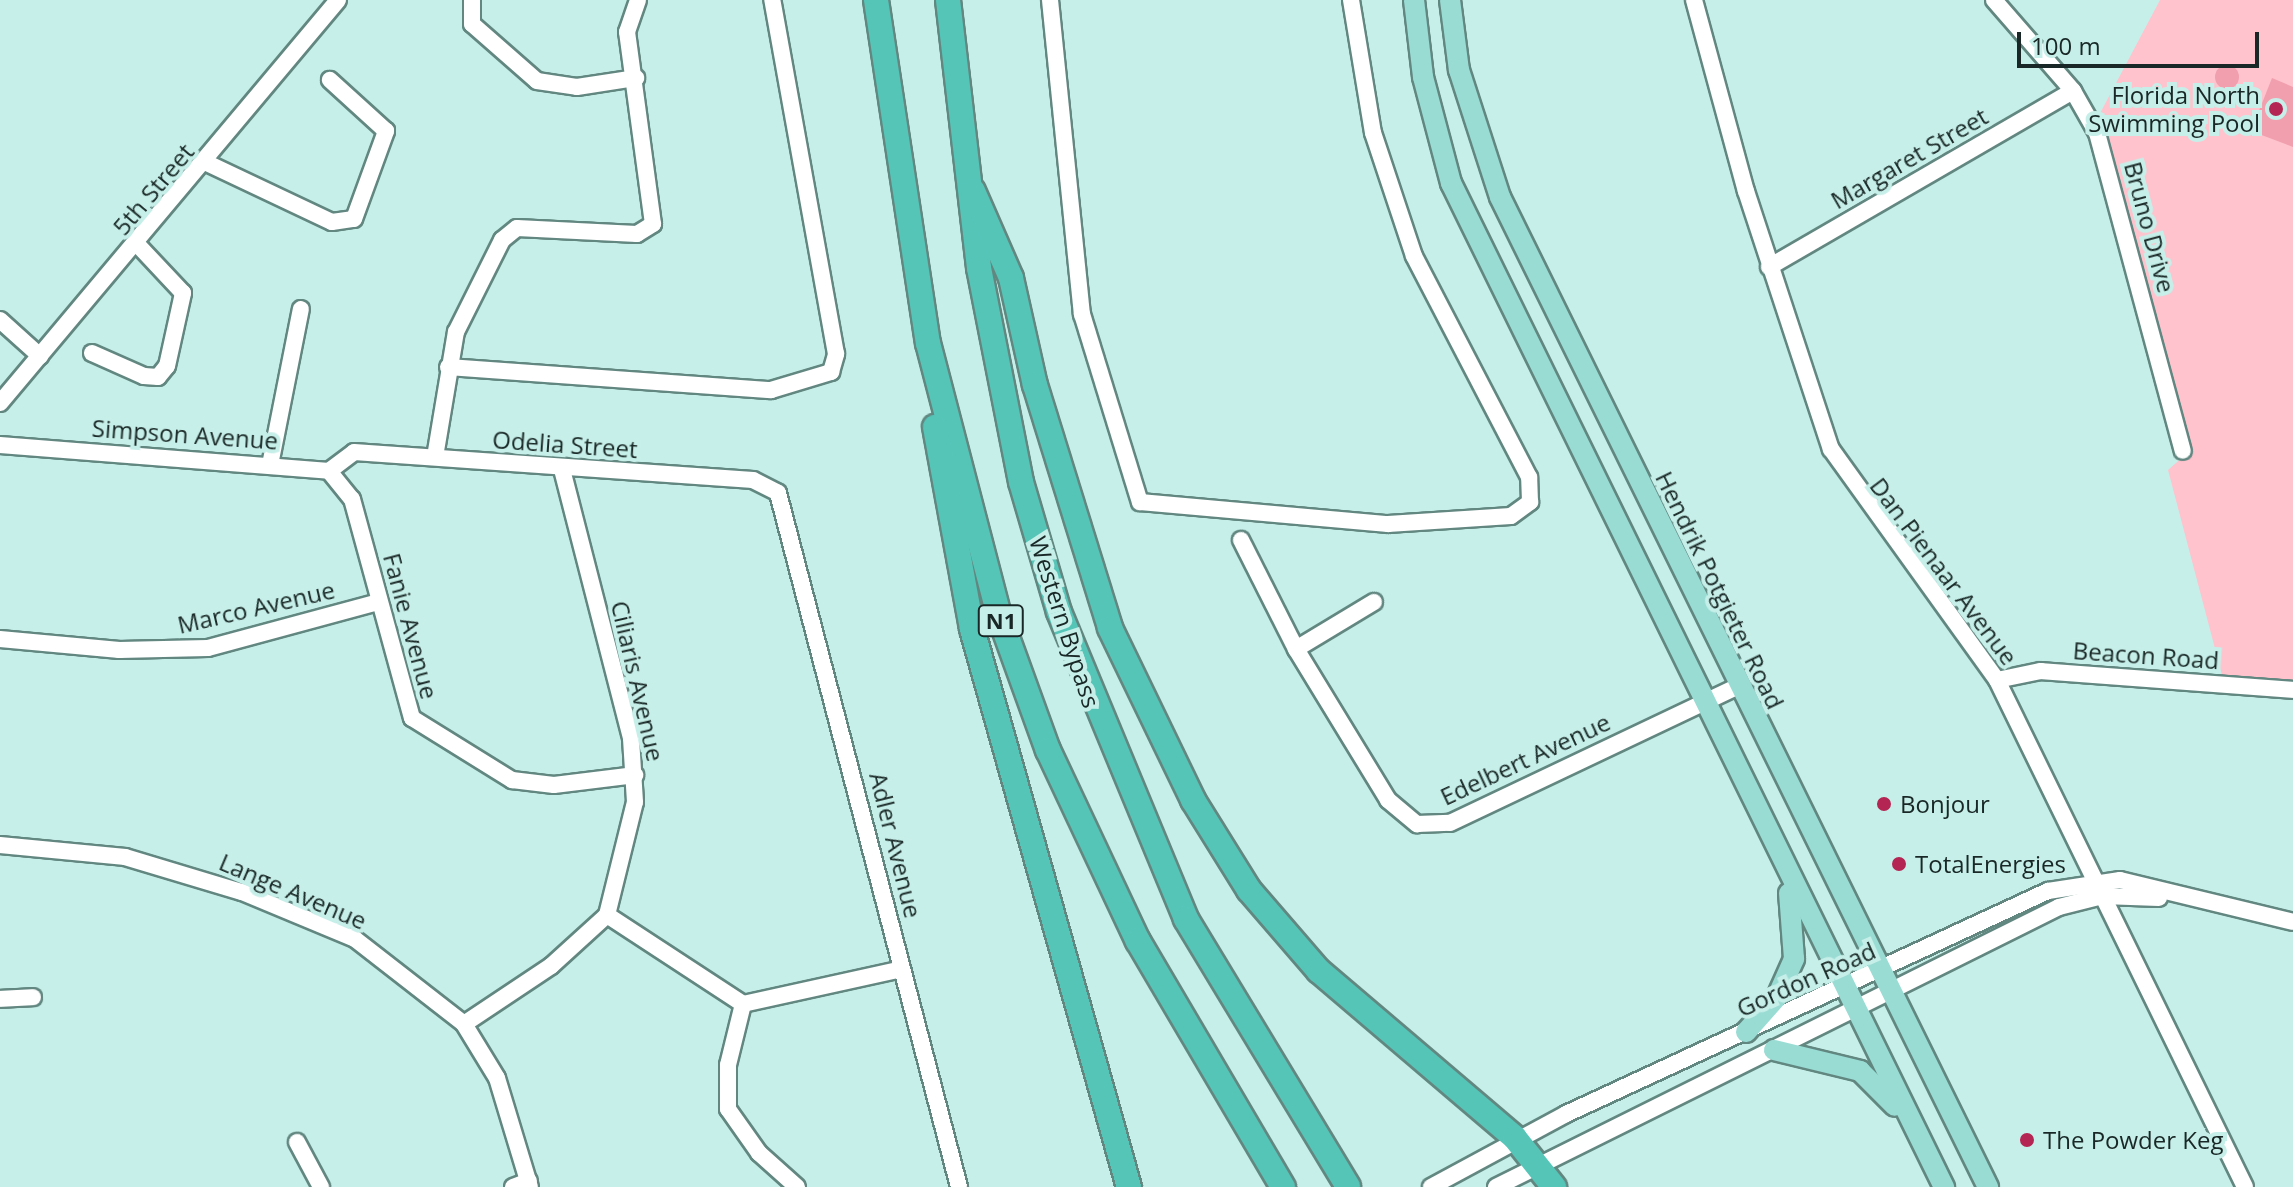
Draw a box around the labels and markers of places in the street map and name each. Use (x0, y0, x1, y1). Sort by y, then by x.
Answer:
place label: Florida North Swimming Pool (2088, 81, 2260, 137)
marker: Florida North Swimming Pool (2267, 100, 2285, 118)
place label: Bonjour (1900, 790, 1990, 818)
marker: Bonjour (1875, 795, 1893, 813)
place label: TotalEnergies (1915, 850, 2066, 878)
marker: TotalEnergies (1890, 855, 1908, 873)
place label: The Powder Keg (2043, 1126, 2224, 1154)
marker: The Powder Keg (2018, 1131, 2036, 1149)

